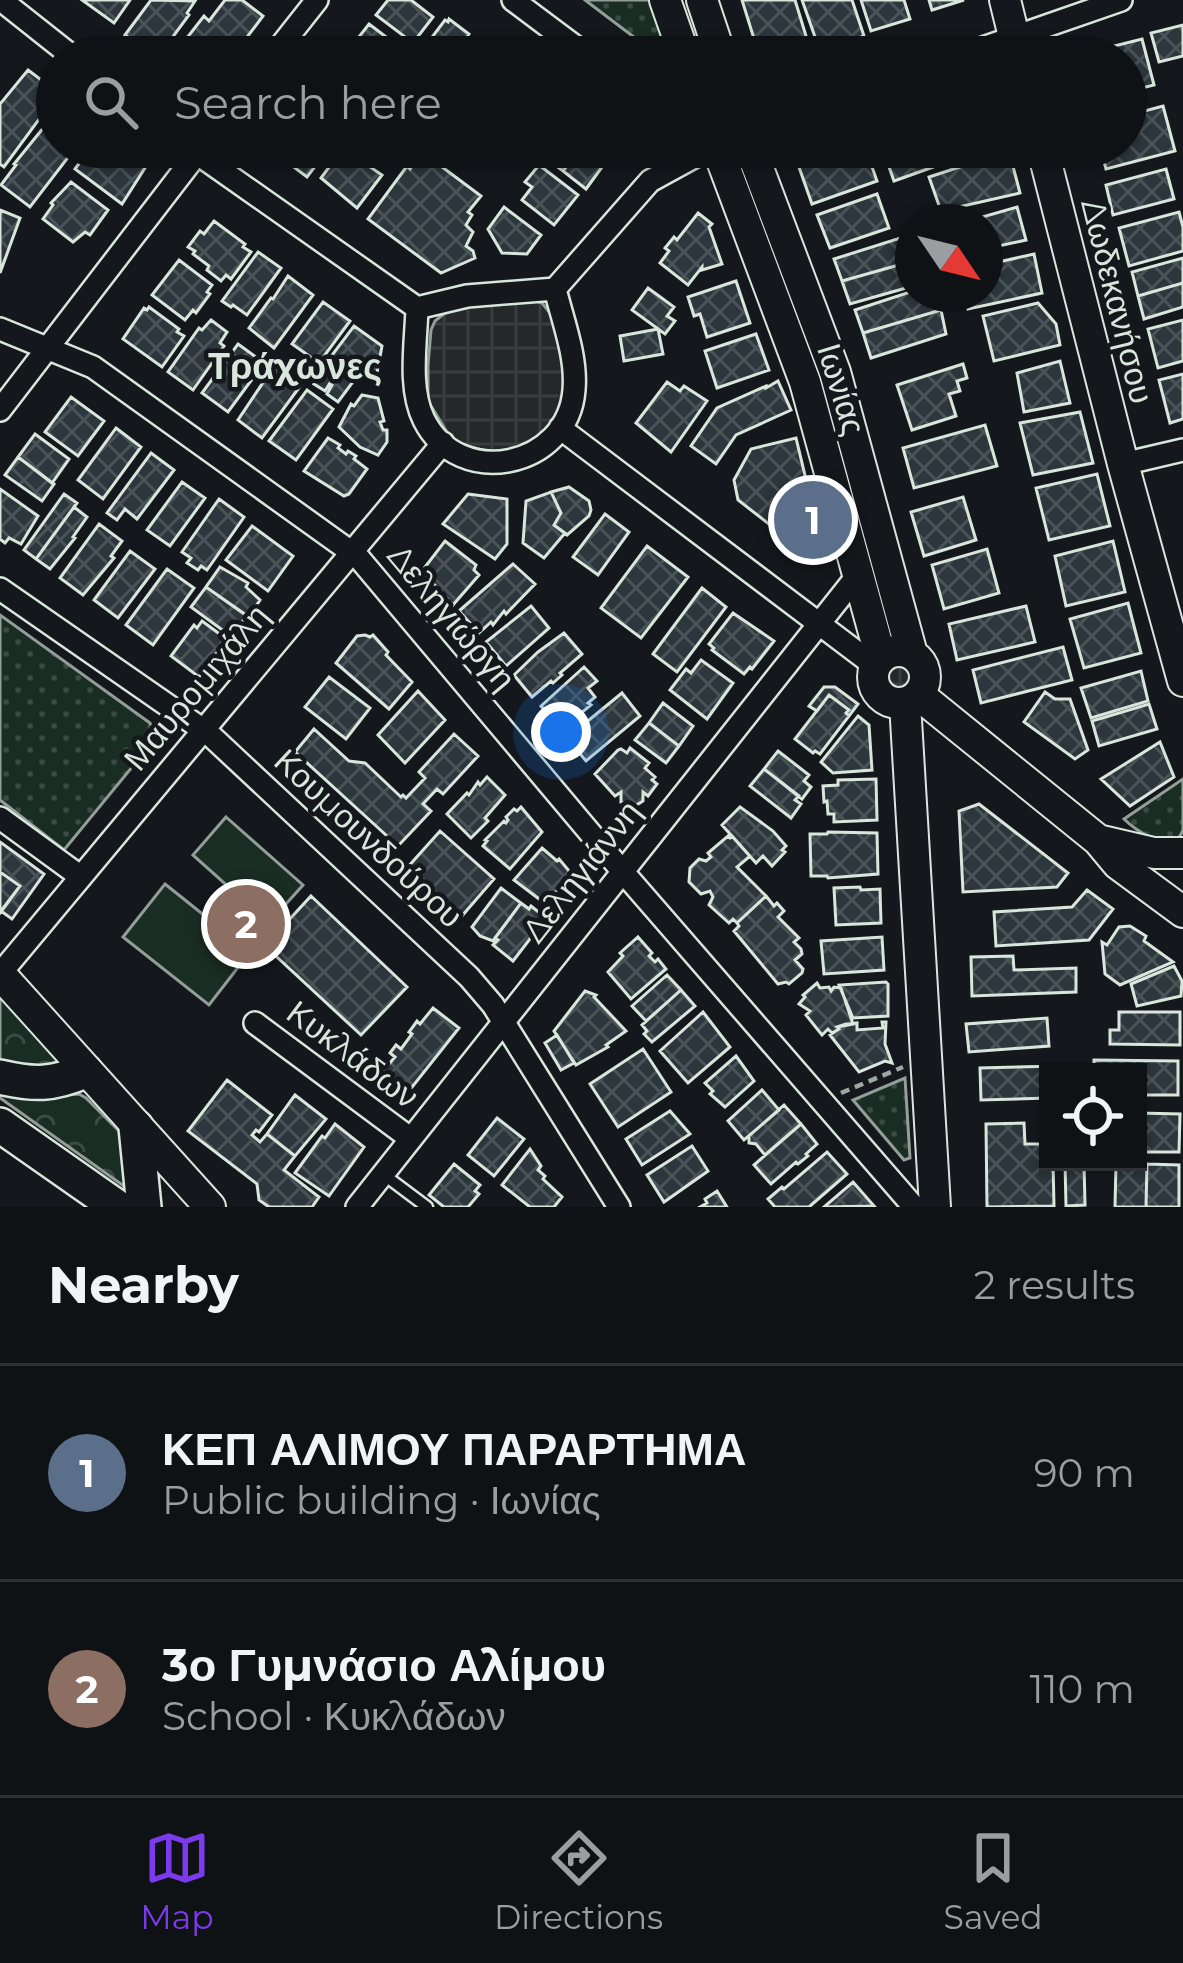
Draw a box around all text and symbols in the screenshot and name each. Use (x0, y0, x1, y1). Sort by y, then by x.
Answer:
search box (36, 36, 1147, 168)
icon: search (78, 69, 144, 135)
text: Search here (174, 75, 442, 130)
street label: Δωδεκανήσου (1073, 195, 1163, 407)
north arrow (895, 204, 1003, 312)
street label: Ιωνίας (809, 338, 875, 440)
district label: Τράχωνες (208, 344, 382, 388)
pin: 1 (774, 475, 852, 565)
street label: Δεληγιώργη (380, 536, 524, 698)
street label: Μαυρομιχάλη (115, 596, 277, 778)
your location (531, 702, 591, 762)
street label: Κουμουνδούρου (266, 740, 472, 936)
street label: Δεληγιάννη (513, 792, 649, 950)
pin: 2 (207, 879, 285, 969)
street label: Κυκλάδων (279, 992, 427, 1116)
map controls (1039, 1063, 1147, 1171)
button: locate (1039, 1063, 1147, 1171)
text: Nearby (48, 1254, 239, 1316)
text: 2 results (974, 1261, 1135, 1309)
text: ΚΕΠ ΑΛΙΜΟΥ ΠΑΡΑΡΤΗΜΑ (162, 1421, 746, 1476)
text: 1 (79, 1449, 95, 1497)
text: 90 m (1034, 1449, 1135, 1497)
text: Public building · Ιωνίας (162, 1476, 601, 1524)
text: 3ο Γυμνάσιο Αλίμου (162, 1637, 606, 1692)
text: 2 (75, 1665, 99, 1713)
text: 110 m (1029, 1665, 1135, 1713)
text: School · Κυκλάδων (162, 1692, 506, 1740)
tab: Map (140, 1825, 214, 1937)
tab: Directions (494, 1825, 663, 1937)
tab: Saved (944, 1825, 1043, 1937)

